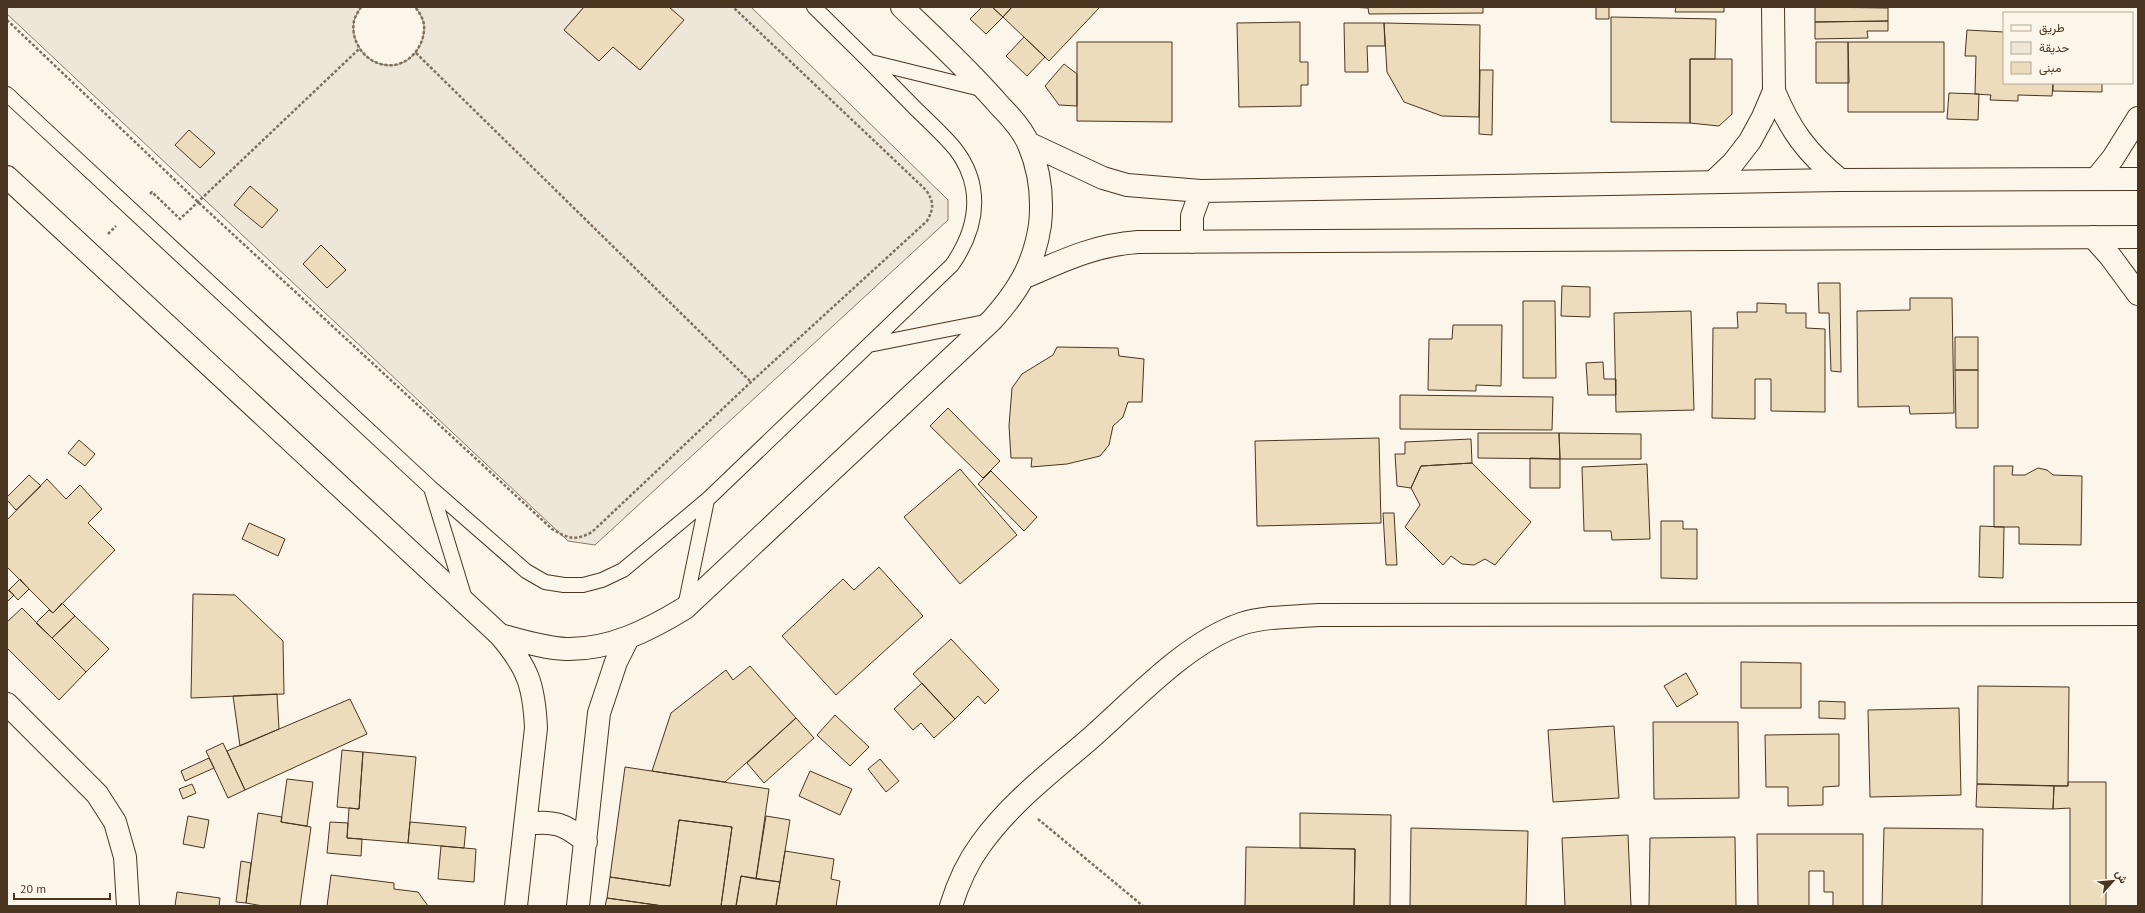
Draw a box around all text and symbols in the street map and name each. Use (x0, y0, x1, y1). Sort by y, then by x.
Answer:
legend (2003, 12, 2133, 84)
text: طريق (2039, 20, 2065, 36)
text: حديقة (2039, 40, 2069, 55)
text: مبنى (2039, 60, 2061, 76)
north arrow (2093, 861, 2133, 901)
text: ش (2113, 867, 2131, 886)
scale bar (14, 875, 110, 901)
text: 20 m (20, 881, 46, 896)

